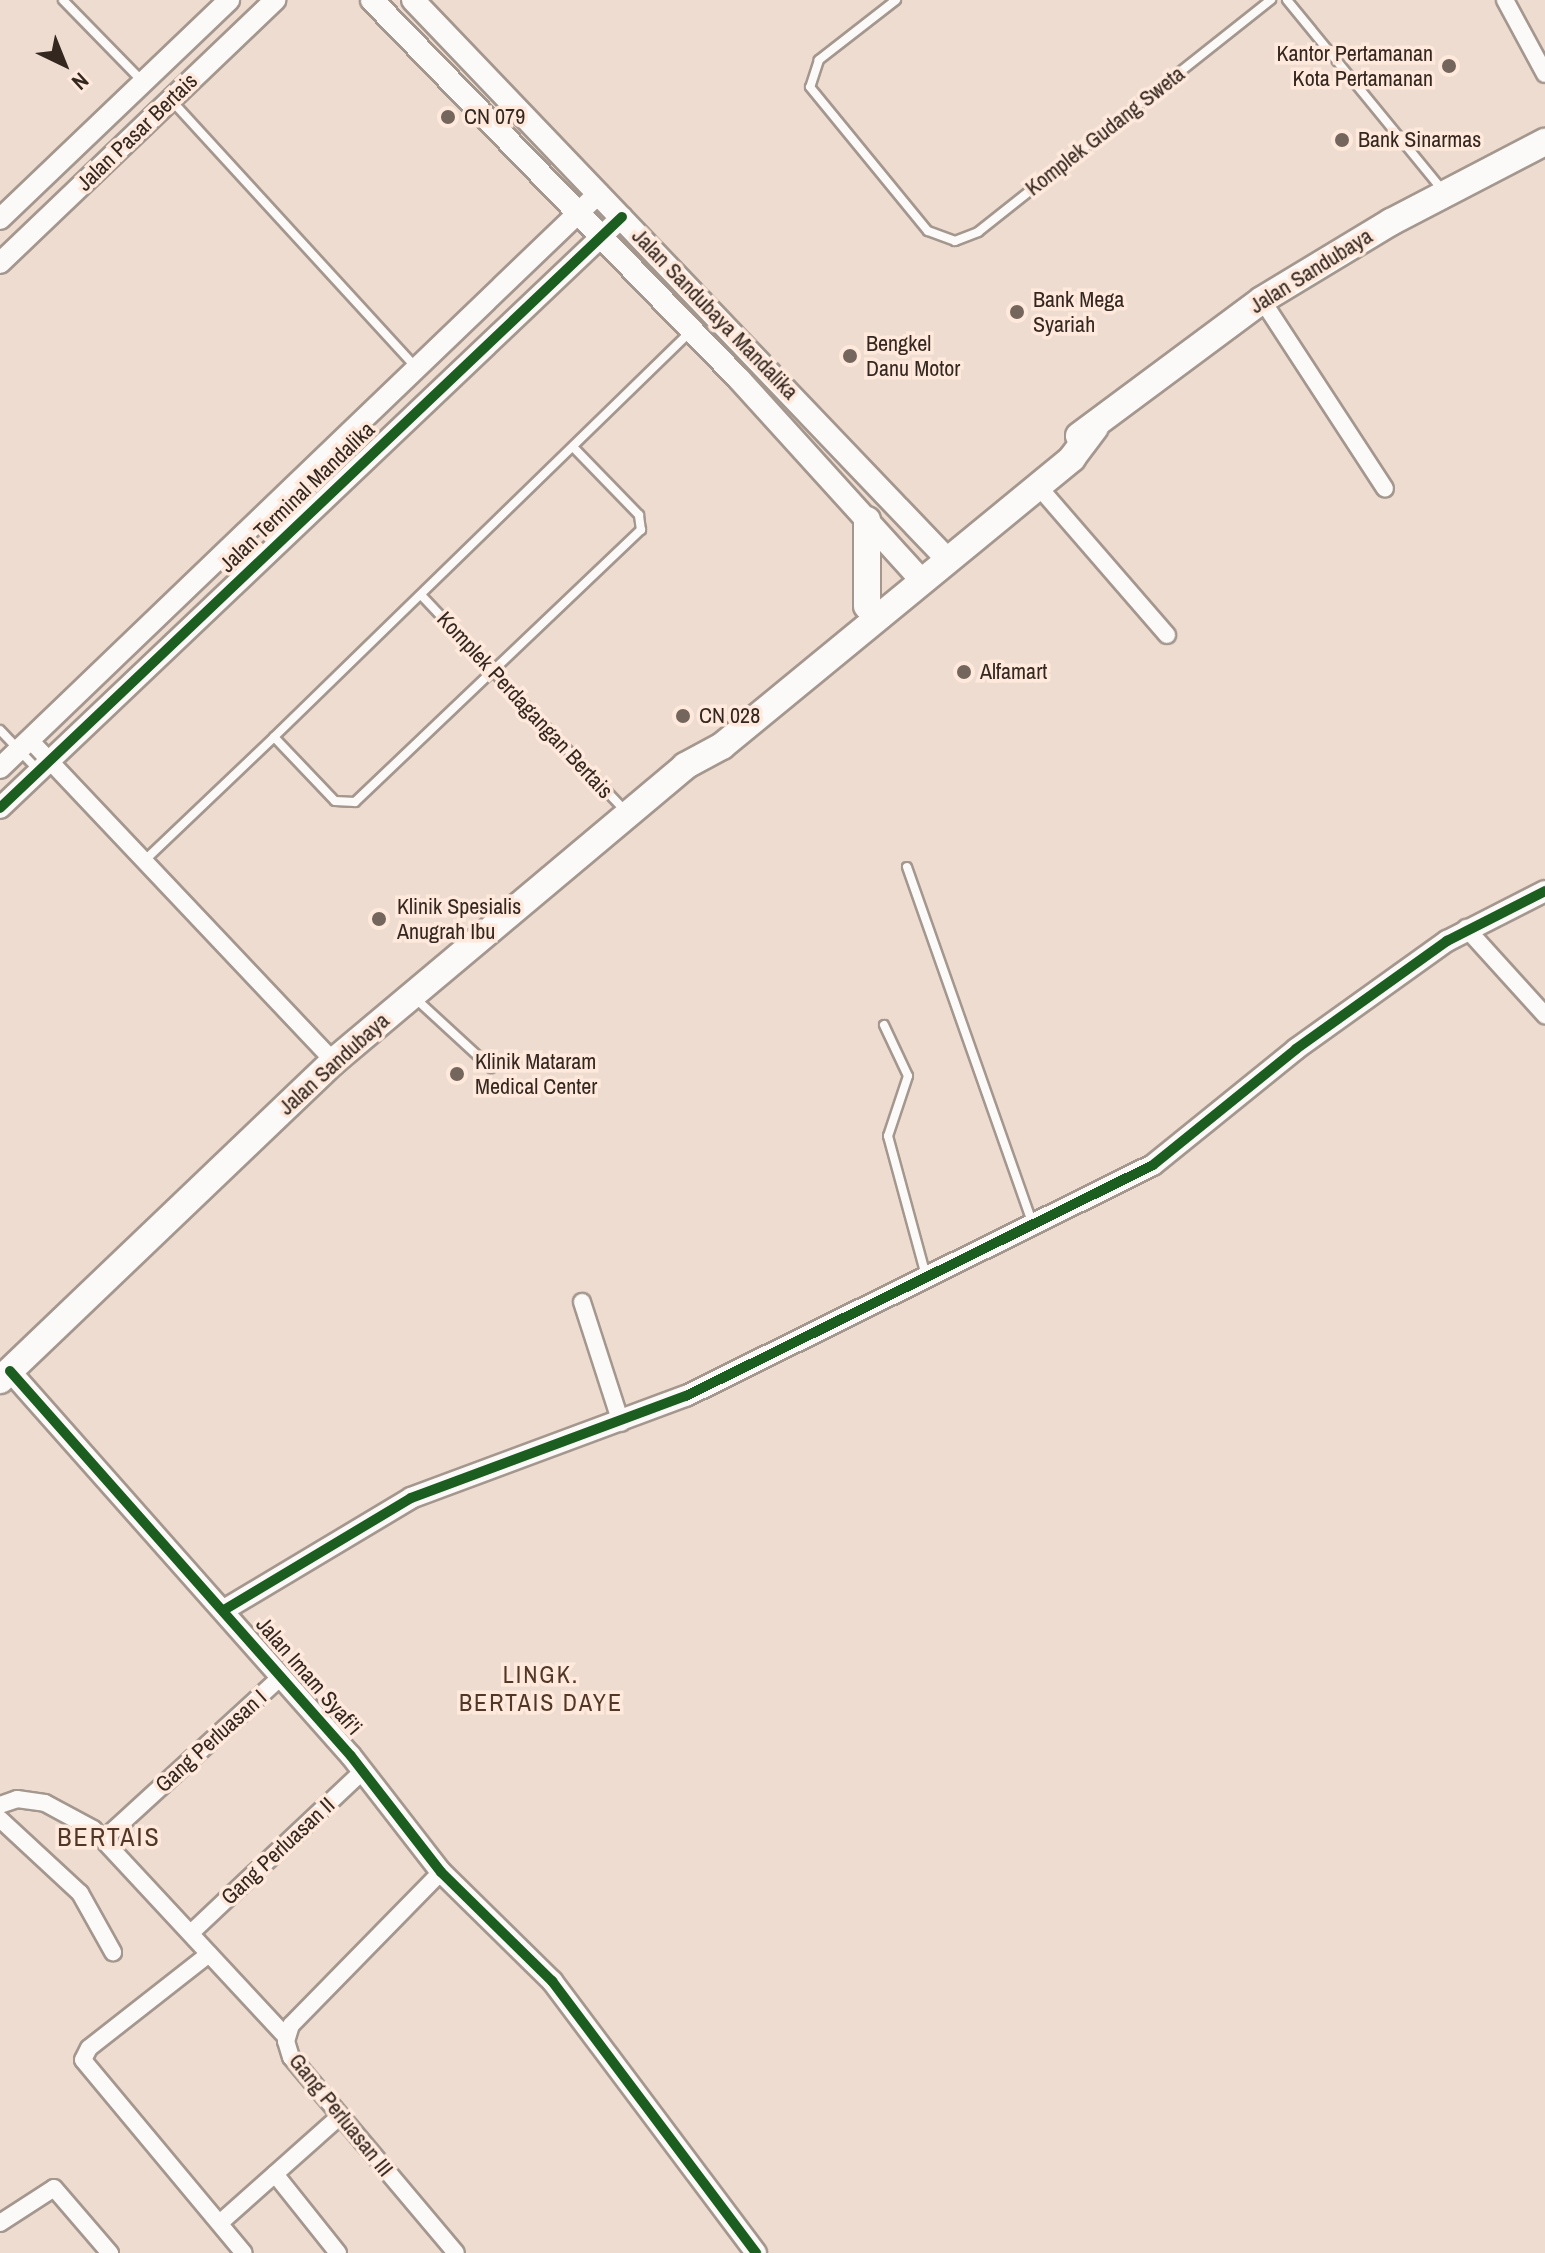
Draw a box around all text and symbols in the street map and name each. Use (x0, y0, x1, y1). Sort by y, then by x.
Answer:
north arrow (24, 24, 104, 104)
place label: Kantor Pertamanan Kota Pertamanan (1277, 40, 1433, 92)
marker: Kantor Pertamanan Kota Pertamanan (1440, 57, 1458, 75)
street label: Komplek Gudang Sweta (1020, 61, 1190, 201)
text: N (65, 66, 95, 97)
street label: Jalan Pasar Bertais (71, 68, 203, 196)
place label: CN 079 (464, 104, 525, 130)
marker: CN 079 (439, 108, 457, 126)
place label: Bank Sinarmas (1358, 127, 1481, 153)
marker: Bank Sinarmas (1333, 131, 1351, 149)
street label: Jalan Sandubaya Mandalika (626, 223, 804, 405)
street label: Jalan Sandubaya (1245, 223, 1377, 319)
place label: Bank Mega Syariah (1033, 286, 1124, 338)
marker: Bank Mega Syariah (1008, 303, 1026, 321)
place label: Bengkel Danu Motor (866, 330, 960, 382)
marker: Bengkel Danu Motor (841, 347, 859, 365)
street label: Jalan Terminal Mandalika (214, 416, 380, 578)
street label: Komplek Perdagangan Bertais (432, 606, 618, 804)
place label: Alfamart (980, 659, 1047, 685)
marker: Alfamart (955, 663, 973, 681)
place label: CN 028 (699, 703, 760, 729)
marker: CN 028 (674, 707, 692, 725)
place label: Klinik Spesialis Anugrah Ibu (397, 893, 521, 944)
marker: Klinik Spesialis Anugrah Ibu (368, 908, 390, 930)
street label: Jalan Sandubaya (273, 1008, 395, 1120)
place label: Klinik Mataram Medical Center (475, 1048, 597, 1100)
marker: Klinik Mataram Medical Center (446, 1063, 468, 1085)
street label: Jalan Imam Syafi'i (251, 1612, 367, 1740)
district label: LINGK. BERTAIS DAYE (459, 1661, 623, 1717)
street label: Gang Perluasan I (150, 1684, 272, 1798)
street label: Gang Perluasan II (216, 1792, 340, 1910)
district label: BERTAIS (57, 1821, 161, 1853)
street label: Gang Perluasan III (283, 2048, 399, 2182)

